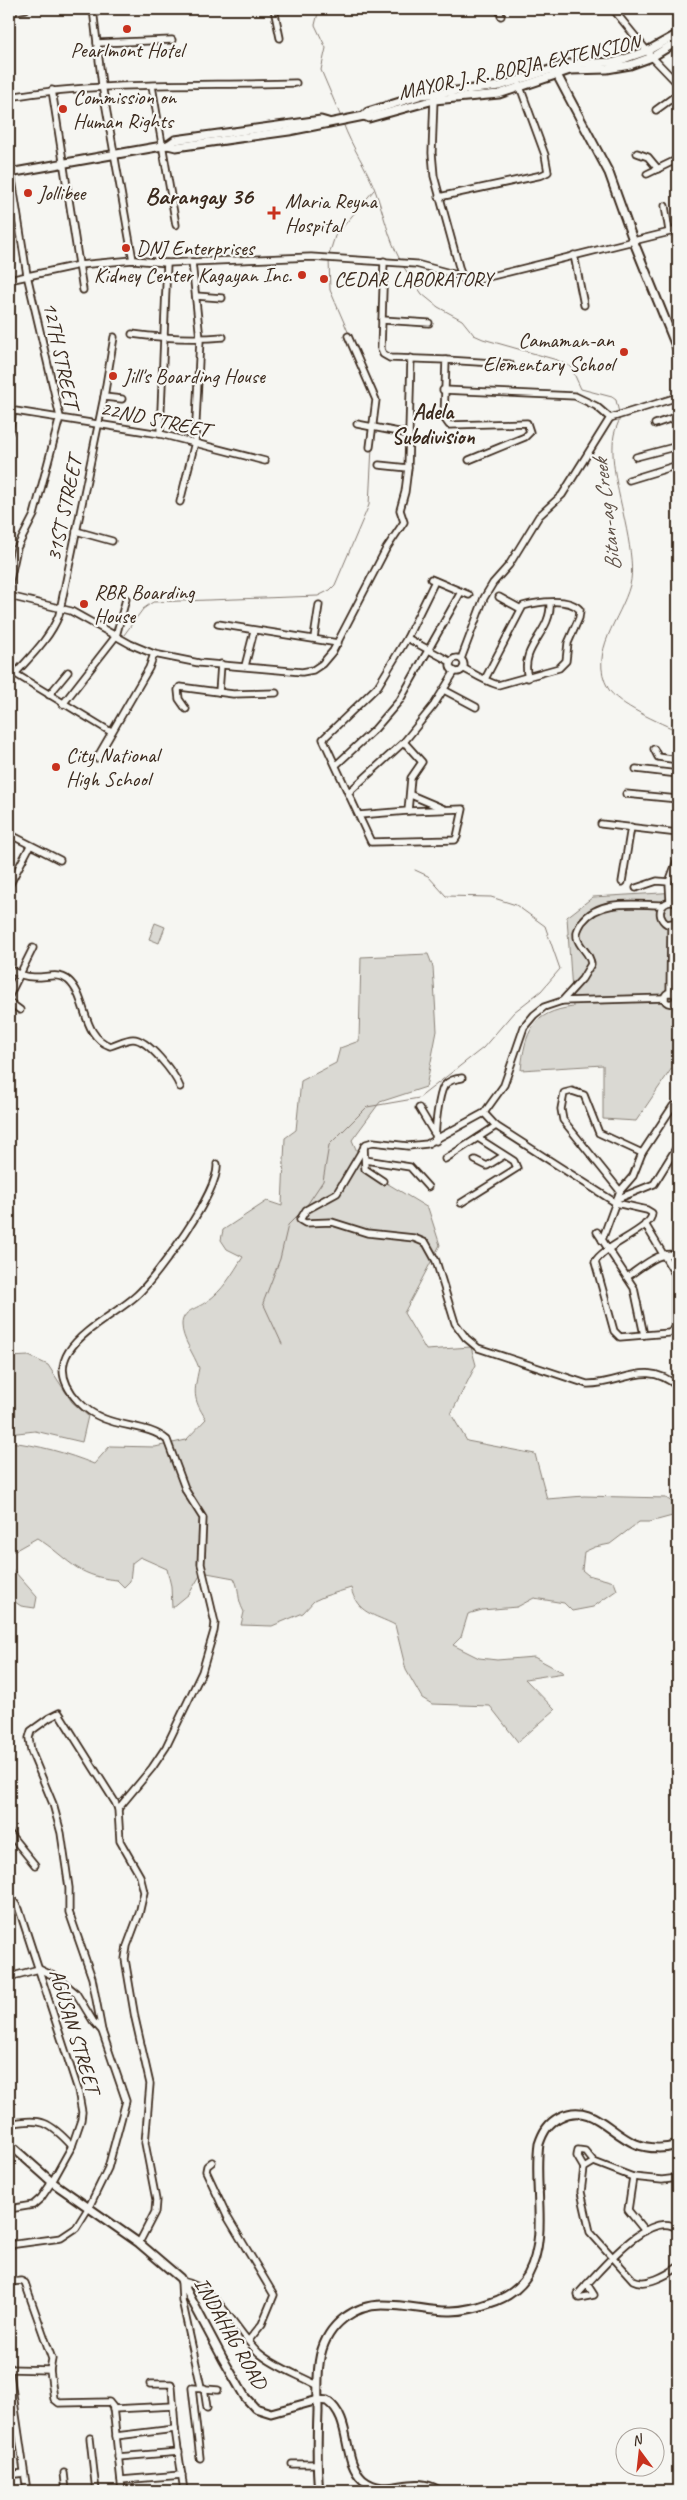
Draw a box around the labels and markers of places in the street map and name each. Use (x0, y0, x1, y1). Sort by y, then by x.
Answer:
marker: Pearlmont Hotel (121, 23, 133, 35)
place label: Pearlmont Hotel (71, 37, 187, 63)
place label: Commission on Human Rights (73, 84, 177, 134)
marker: Commission on Human Rights (57, 103, 69, 115)
place label: Jollibee (37, 180, 88, 206)
marker: Jollibee (22, 187, 34, 199)
place label: Maria Reyna Hospital (285, 188, 378, 238)
marker: Maria Reyna Hospital (267, 206, 281, 220)
place label: DNJ Enterprises (136, 235, 256, 261)
marker: DNJ Enterprises (120, 242, 132, 254)
place label: Kidney Center Kagayan Inc. (94, 262, 293, 288)
place label: CEDAR LABORATORY (334, 266, 496, 292)
marker: Kidney Center Kagayan Inc. (296, 269, 308, 281)
marker: CEDAR LABORATORY (318, 273, 330, 285)
place label: Camaman-an Elementary School (483, 327, 617, 377)
marker: Camaman-an Elementary School (618, 346, 630, 358)
place label: Jill's Boarding House (122, 363, 266, 389)
marker: Jill's Boarding House (107, 370, 119, 382)
place label: RBR Boarding House (94, 579, 196, 629)
marker: RBR Boarding House (78, 598, 90, 610)
place label: City National High School (66, 742, 163, 792)
marker: City National High School (50, 761, 62, 773)

